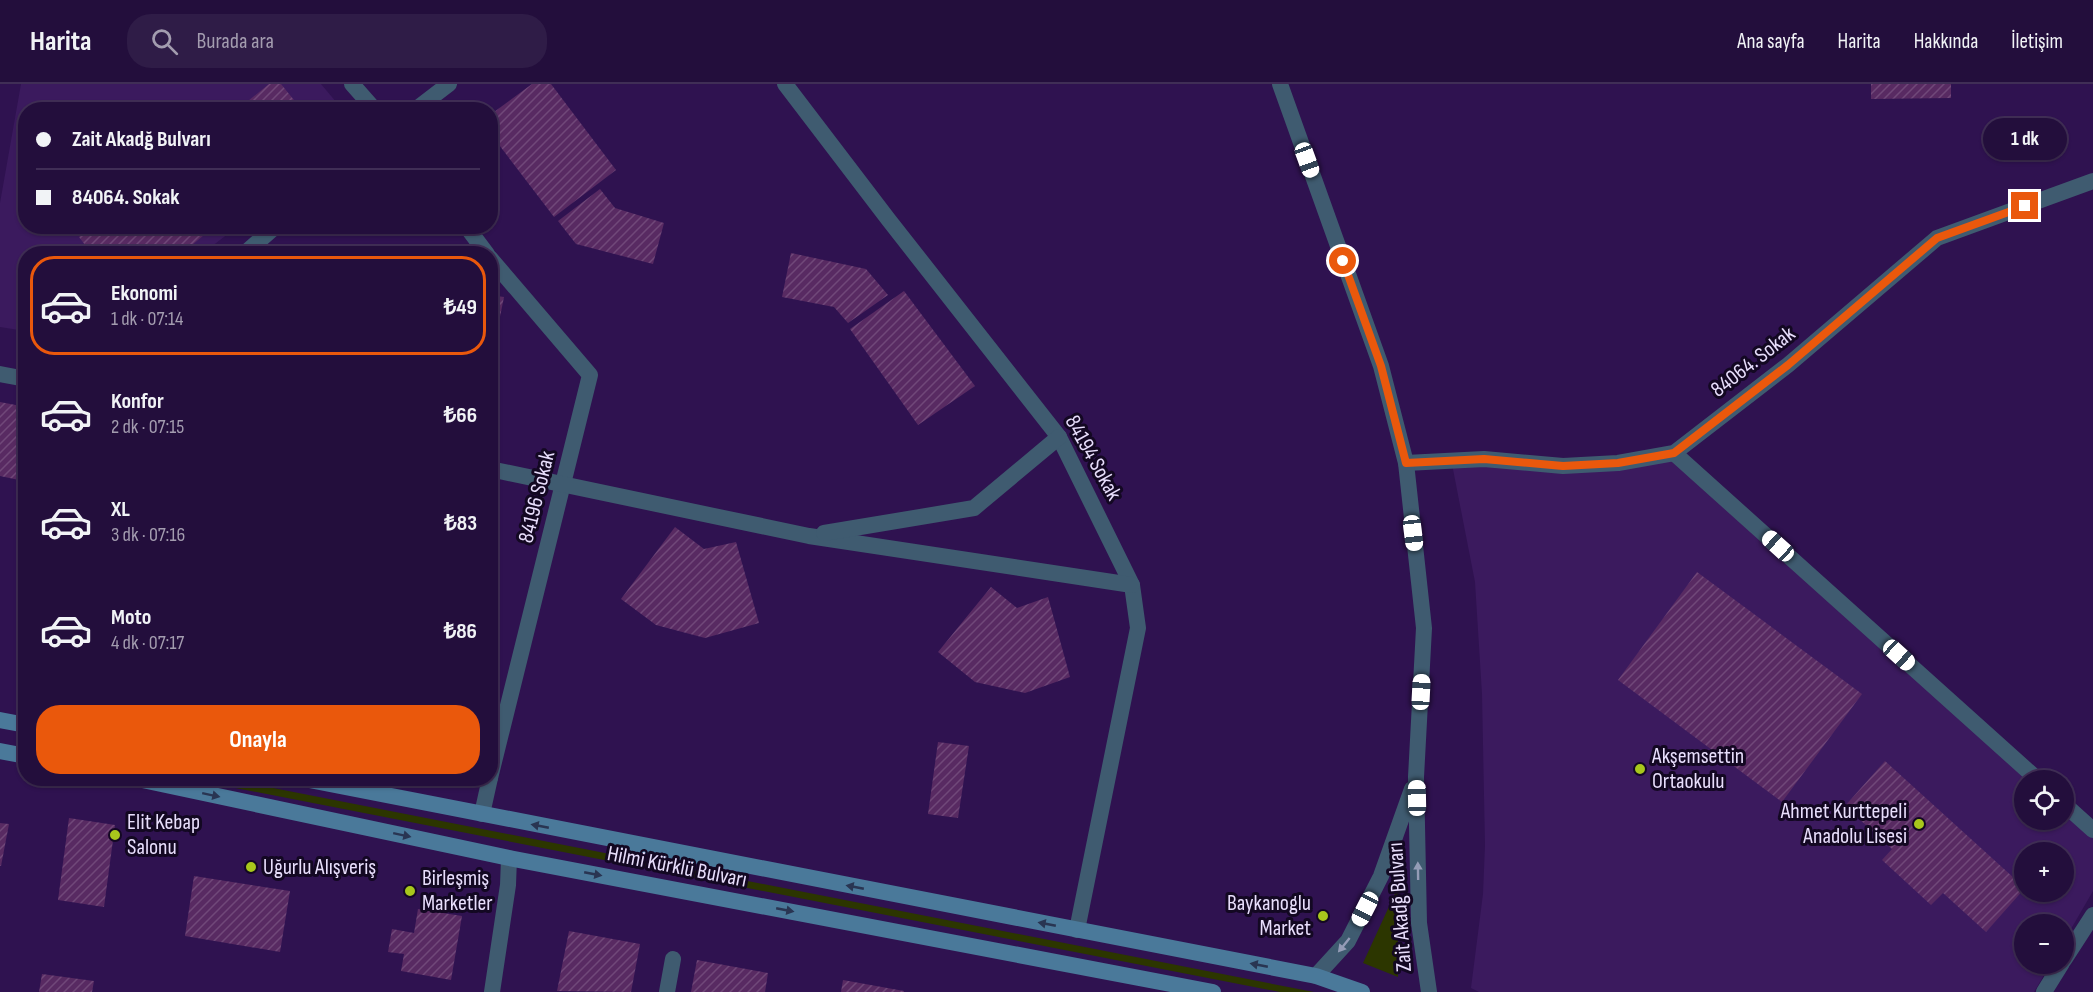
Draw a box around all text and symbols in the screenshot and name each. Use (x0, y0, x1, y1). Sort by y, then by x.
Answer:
search box (127, 14, 547, 68)
text: Harita (30, 25, 91, 58)
icon: search (148, 25, 181, 58)
text: Burada ara (196, 28, 274, 55)
text: Ana sayfa (1737, 29, 1805, 54)
text: Harita (1838, 29, 1881, 54)
text: Hakkında (1914, 29, 1978, 54)
text: İletişim (2011, 29, 2063, 54)
callout: 1 dk (1983, 119, 2067, 161)
text: Zait Akadğ Bulvarı (72, 126, 211, 153)
text: 1 dk (2011, 127, 2039, 151)
car (1292, 140, 1322, 180)
text: 84064. Sokak (72, 184, 180, 211)
route end (2011, 192, 2038, 219)
route start (1329, 247, 1356, 274)
icon: car (39, 279, 93, 333)
text: Ekonomi (111, 280, 177, 307)
text: ₺49 (444, 294, 477, 321)
text: 1 dk · 07:14 (111, 307, 183, 331)
street label: 84064. Sokak (1705, 320, 1801, 403)
icon: car (39, 387, 93, 441)
text: Konfor (111, 388, 164, 415)
text: ₺66 (444, 402, 477, 429)
street label: 84194 Sokak (1059, 411, 1128, 506)
text: 2 dk · 07:15 (111, 415, 184, 439)
street label: 84196 Sokak (513, 448, 562, 546)
icon: car (39, 495, 93, 549)
text: XL (111, 496, 130, 523)
text: ₺83 (444, 510, 477, 537)
car (1402, 514, 1424, 552)
text: 3 dk · 07:16 (111, 523, 185, 547)
car (1759, 527, 1797, 565)
icon: car (39, 603, 93, 657)
text: Moto (111, 604, 151, 631)
text: ₺86 (444, 618, 477, 645)
text: 4 dk · 07:17 (111, 631, 184, 655)
car (1880, 636, 1918, 674)
car (1411, 674, 1431, 710)
button: Onayla (36, 705, 480, 774)
place label: Akşemsettin Ortaokulu (1651, 743, 1744, 795)
marker: Akşemsettin Ortaokulu (1633, 762, 1647, 776)
map controls (2014, 770, 2074, 974)
button: locate (2014, 770, 2074, 830)
car (1408, 780, 1426, 816)
one-way arrow (202, 791, 221, 800)
place label: Ahmet Kurttepeli Anadolu Lisesi (1780, 798, 1907, 850)
place label: Elit Kebap Salonu (127, 809, 200, 861)
marker: Ahmet Kurttepeli Anadolu Lisesi (1912, 817, 1926, 831)
one-way arrow (530, 821, 549, 830)
marker: Elit Kebap Salonu (108, 828, 122, 842)
one-way arrow (392, 831, 411, 841)
street label: Hilmi Kürklü Bulvarı (605, 840, 749, 894)
street label: Zait Akadğ Bulvarı (1382, 841, 1418, 973)
button: + (2014, 842, 2074, 902)
place label: Uğurlu Alışveriş (263, 854, 376, 881)
marker: Uğurlu Alışveriş (244, 860, 258, 874)
one-way arrow (1413, 862, 1423, 881)
place label: Birleşmiş Marketler (422, 865, 493, 917)
one-way arrow (584, 870, 603, 879)
one-way arrow (845, 882, 864, 891)
marker: Birleşmiş Marketler (403, 884, 417, 898)
car (1349, 889, 1381, 929)
place label: Baykanoglu Market (1227, 890, 1311, 942)
one-way arrow (775, 906, 794, 915)
marker: Baykanoglu Market (1316, 909, 1330, 923)
button: − (2014, 914, 2074, 974)
one-way arrow (1037, 919, 1056, 928)
one-way arrow (1337, 937, 1350, 953)
one-way arrow (1249, 960, 1268, 969)

